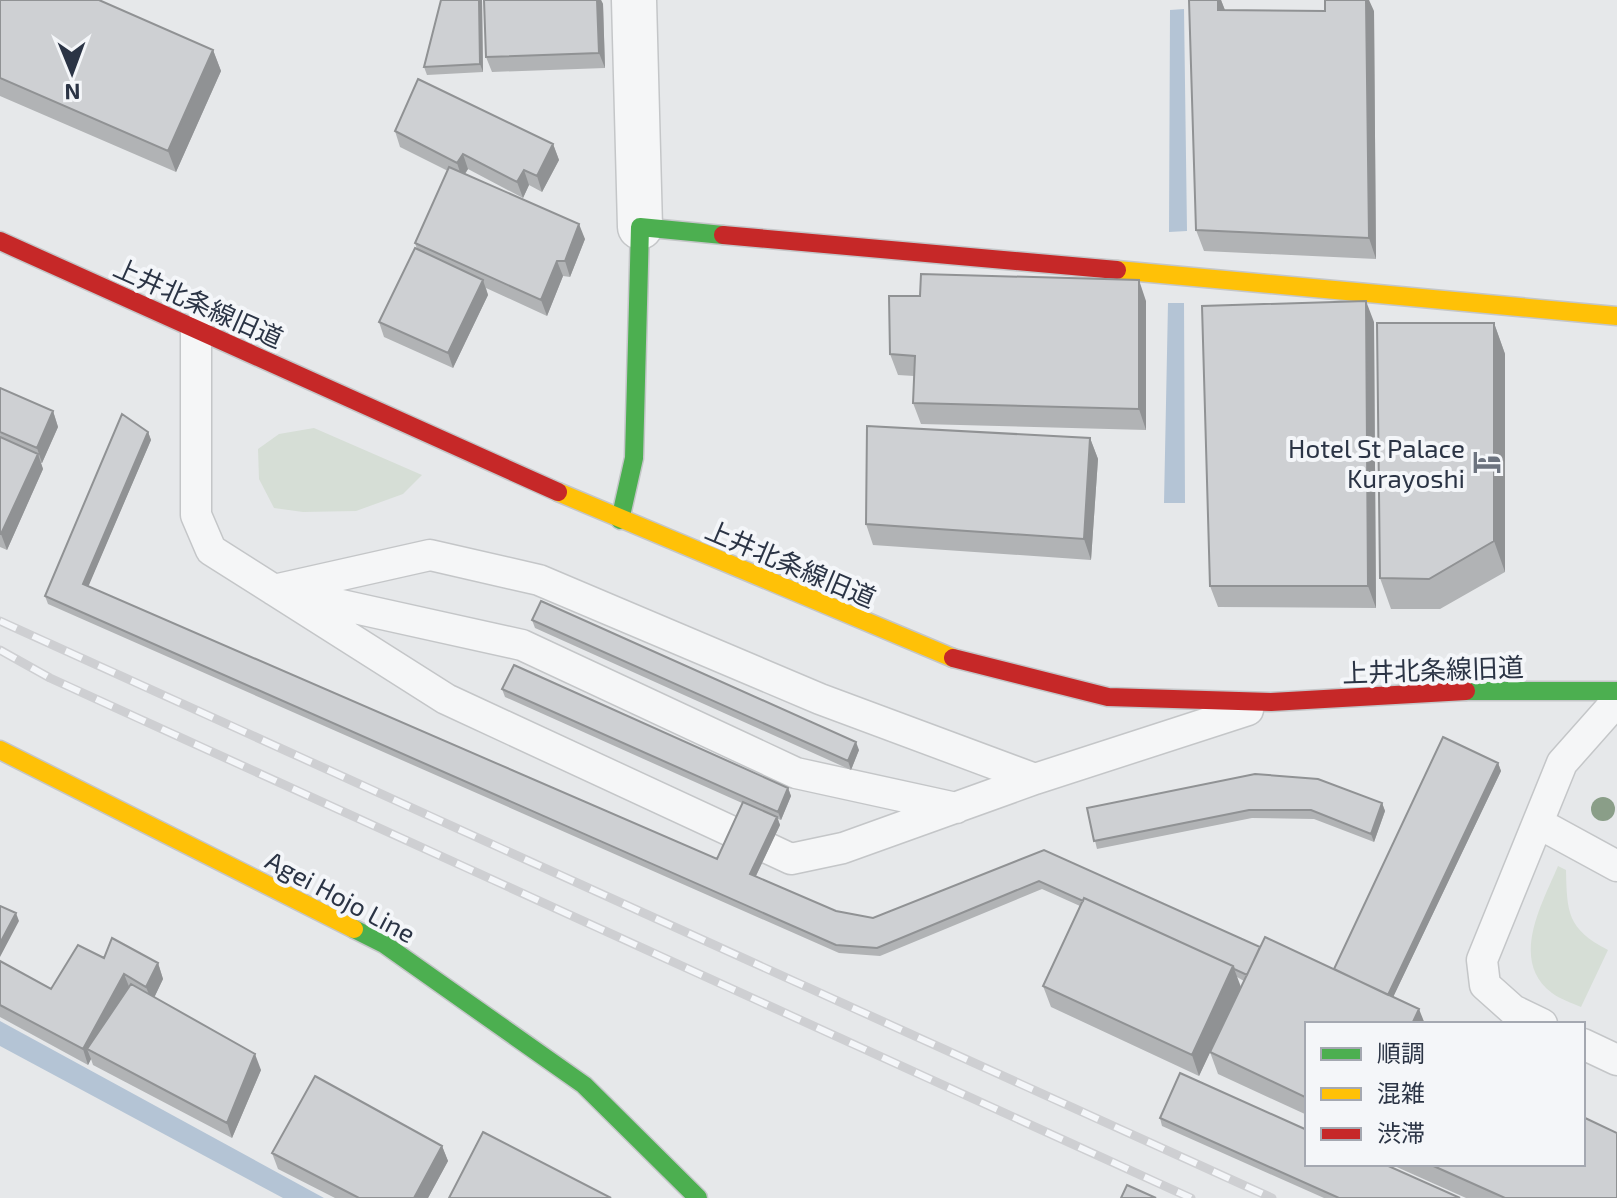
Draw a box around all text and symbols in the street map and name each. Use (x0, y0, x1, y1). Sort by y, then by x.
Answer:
north arrow (32, 32, 112, 112)
text: N (64, 80, 81, 106)
street label: 上井北条線旧道 (110, 251, 288, 353)
place label: Hotel St Palace Kurayoshi (1288, 432, 1465, 493)
hotel icon: Hotel St Palace Kurayoshi (1472, 447, 1502, 477)
street label: 上井北条線旧道 (701, 513, 881, 613)
street label: 上井北条線旧道 (1342, 650, 1524, 688)
street label: Agei Hojo Line (261, 844, 421, 948)
legend (1305, 1022, 1585, 1166)
text: 順調 (1377, 1038, 1425, 1067)
text: 混雑 (1377, 1078, 1425, 1107)
text: 渋滞 (1377, 1118, 1425, 1147)

